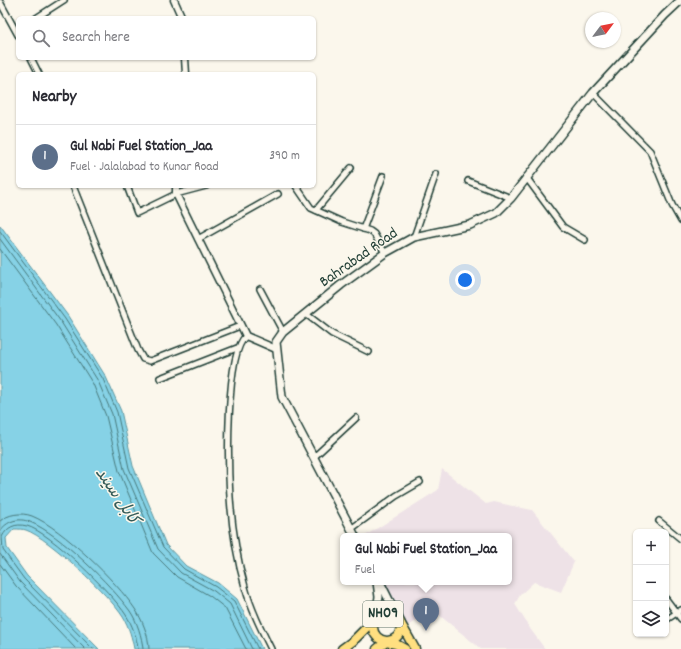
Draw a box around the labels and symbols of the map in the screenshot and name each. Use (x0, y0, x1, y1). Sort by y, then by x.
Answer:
north arrow (585, 12, 621, 48)
street label: Bahrabad Road (315, 222, 403, 294)
your location (455, 270, 475, 290)
water label: کابل سيند (88, 463, 146, 533)
pin: 1 (413, 598, 439, 631)
road number: NH09 (363, 601, 403, 627)

